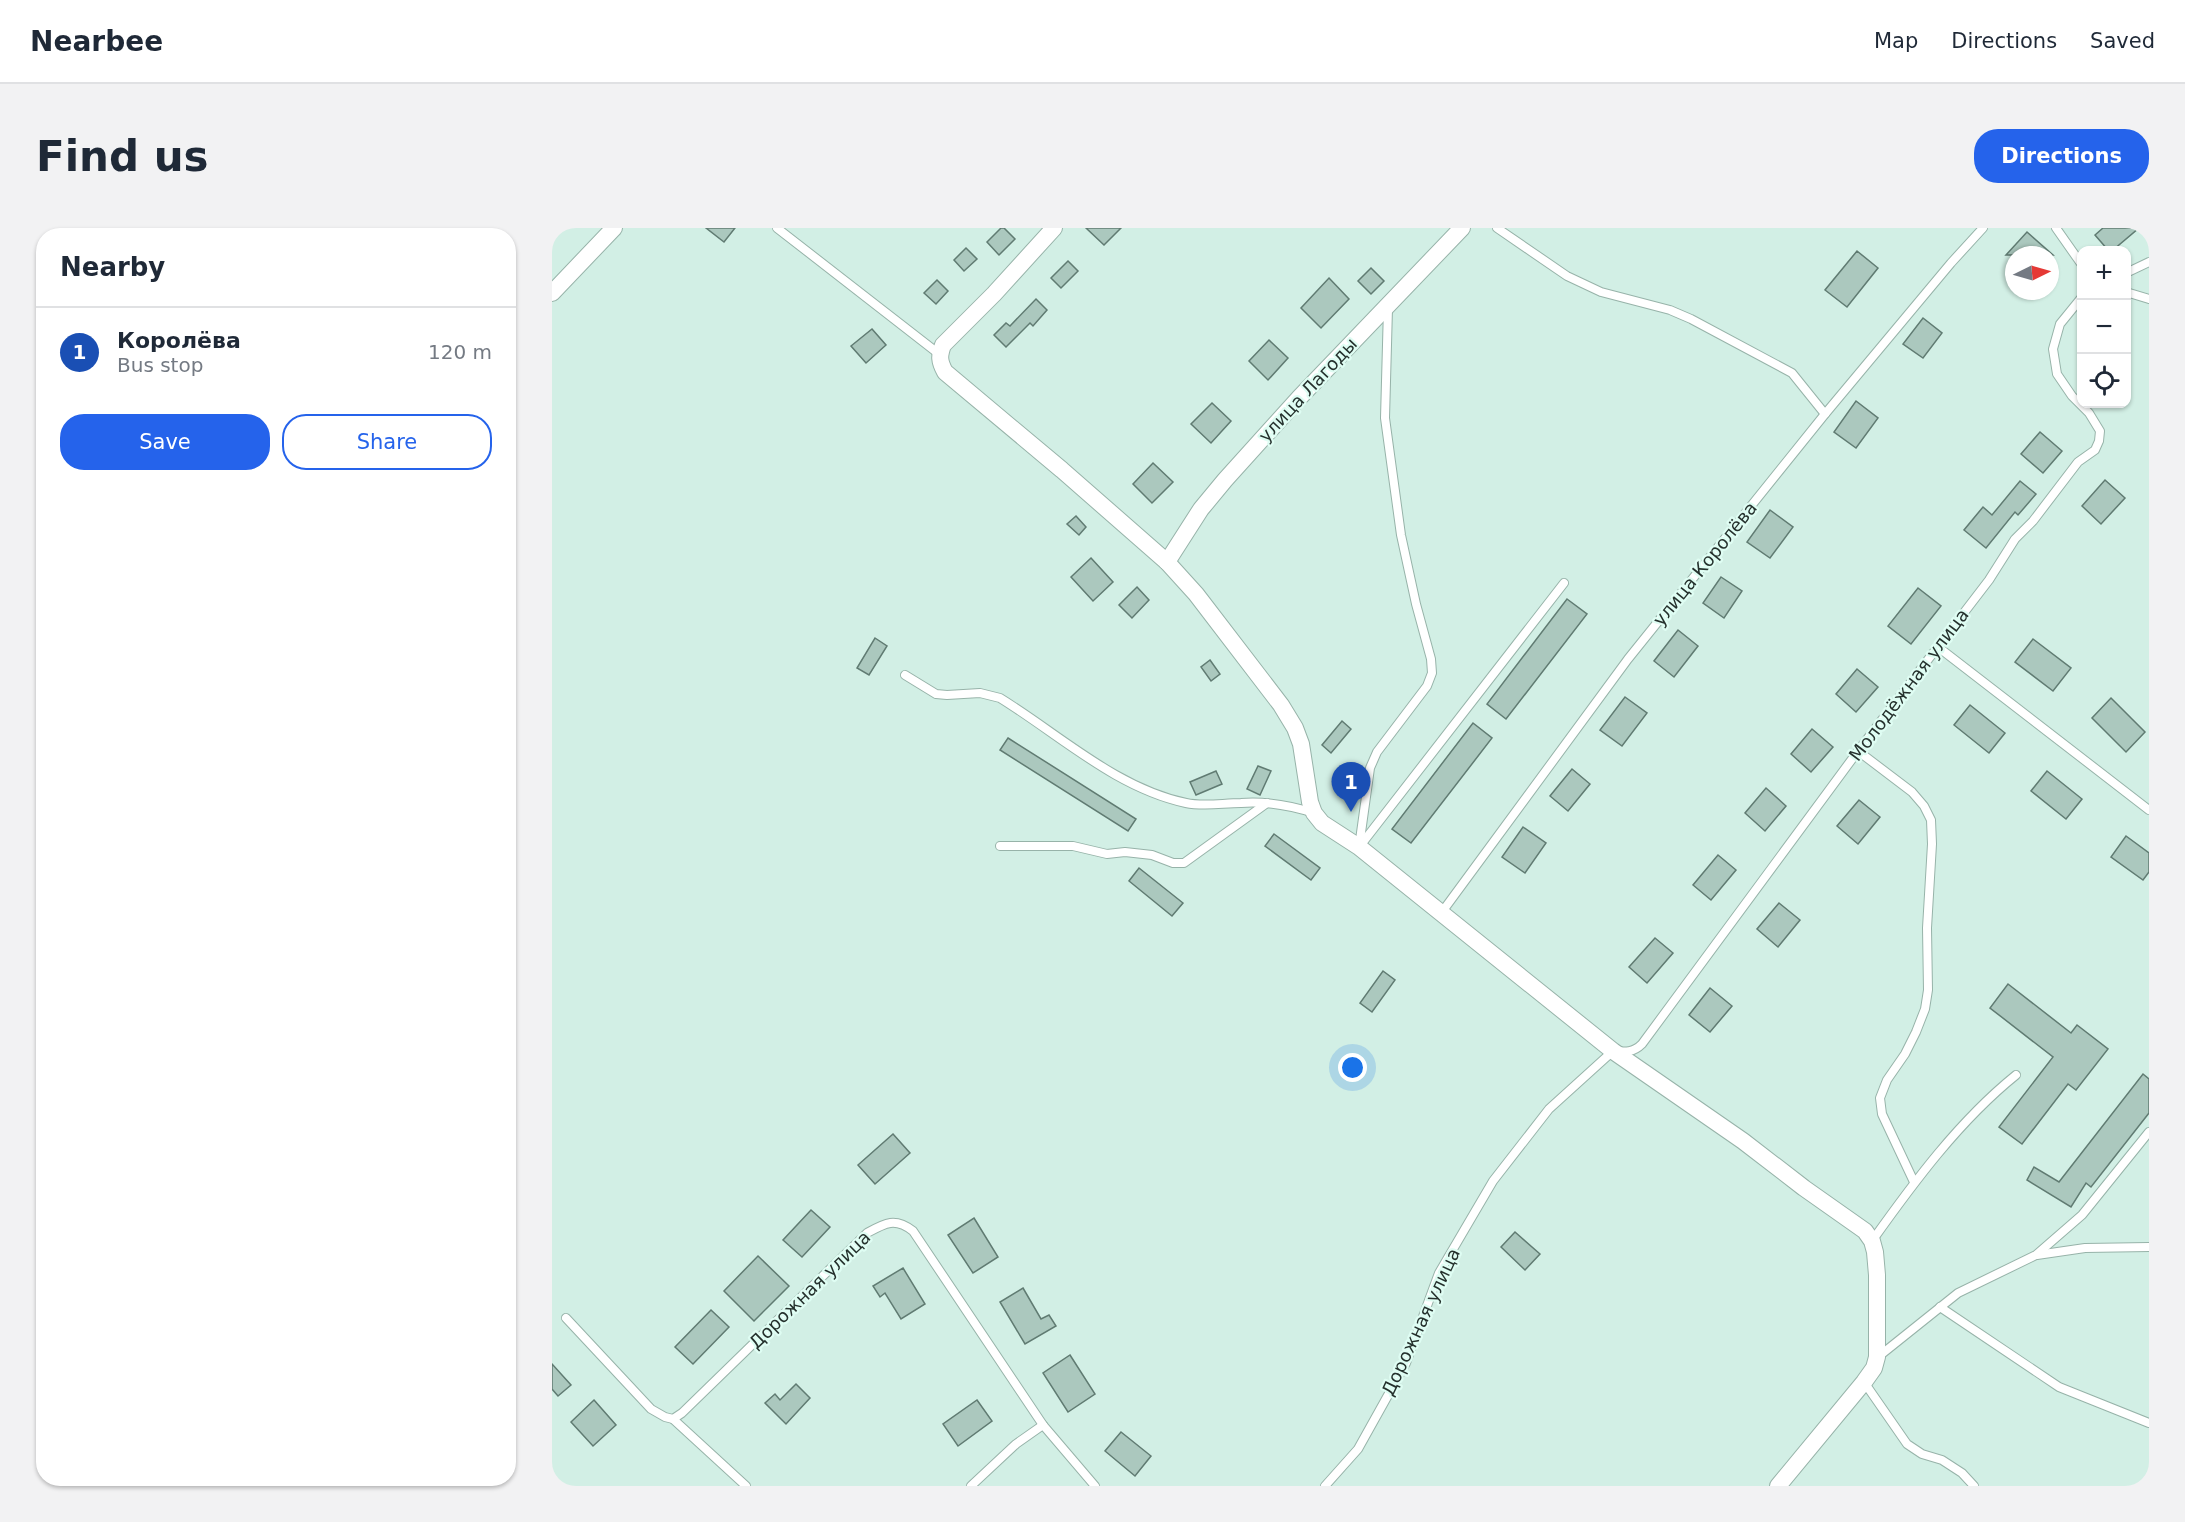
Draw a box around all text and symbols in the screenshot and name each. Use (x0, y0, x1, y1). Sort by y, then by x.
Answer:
text: Nearbee (30, 25, 163, 58)
text: Map (1874, 29, 1918, 53)
text: Directions (1951, 29, 2057, 53)
text: Saved (2090, 29, 2155, 53)
button: Directions (1974, 129, 2149, 183)
text: Find us (36, 132, 209, 181)
north arrow (2005, 246, 2059, 300)
map controls (2077, 246, 2131, 408)
button: + (2077, 246, 2131, 300)
text: Nearby (60, 252, 165, 282)
button: − (2077, 300, 2131, 354)
text: Королёва (117, 328, 241, 353)
street label: улица Лагоды (1254, 333, 1361, 446)
text: 1 (73, 340, 86, 364)
text: 120 m (428, 340, 492, 364)
text: Bus stop (117, 353, 203, 377)
button: locate (2077, 354, 2131, 408)
button: Save (60, 414, 270, 470)
button: Share (282, 414, 492, 470)
street label: улица Королёва (1648, 498, 1761, 630)
street label: Молодёжная улица (1844, 604, 1973, 765)
pin: 1 (1332, 762, 1370, 812)
your location (1338, 1053, 1367, 1082)
street label: Дорожная улица (745, 1226, 875, 1353)
street label: Дорожная улица (1377, 1245, 1464, 1399)

